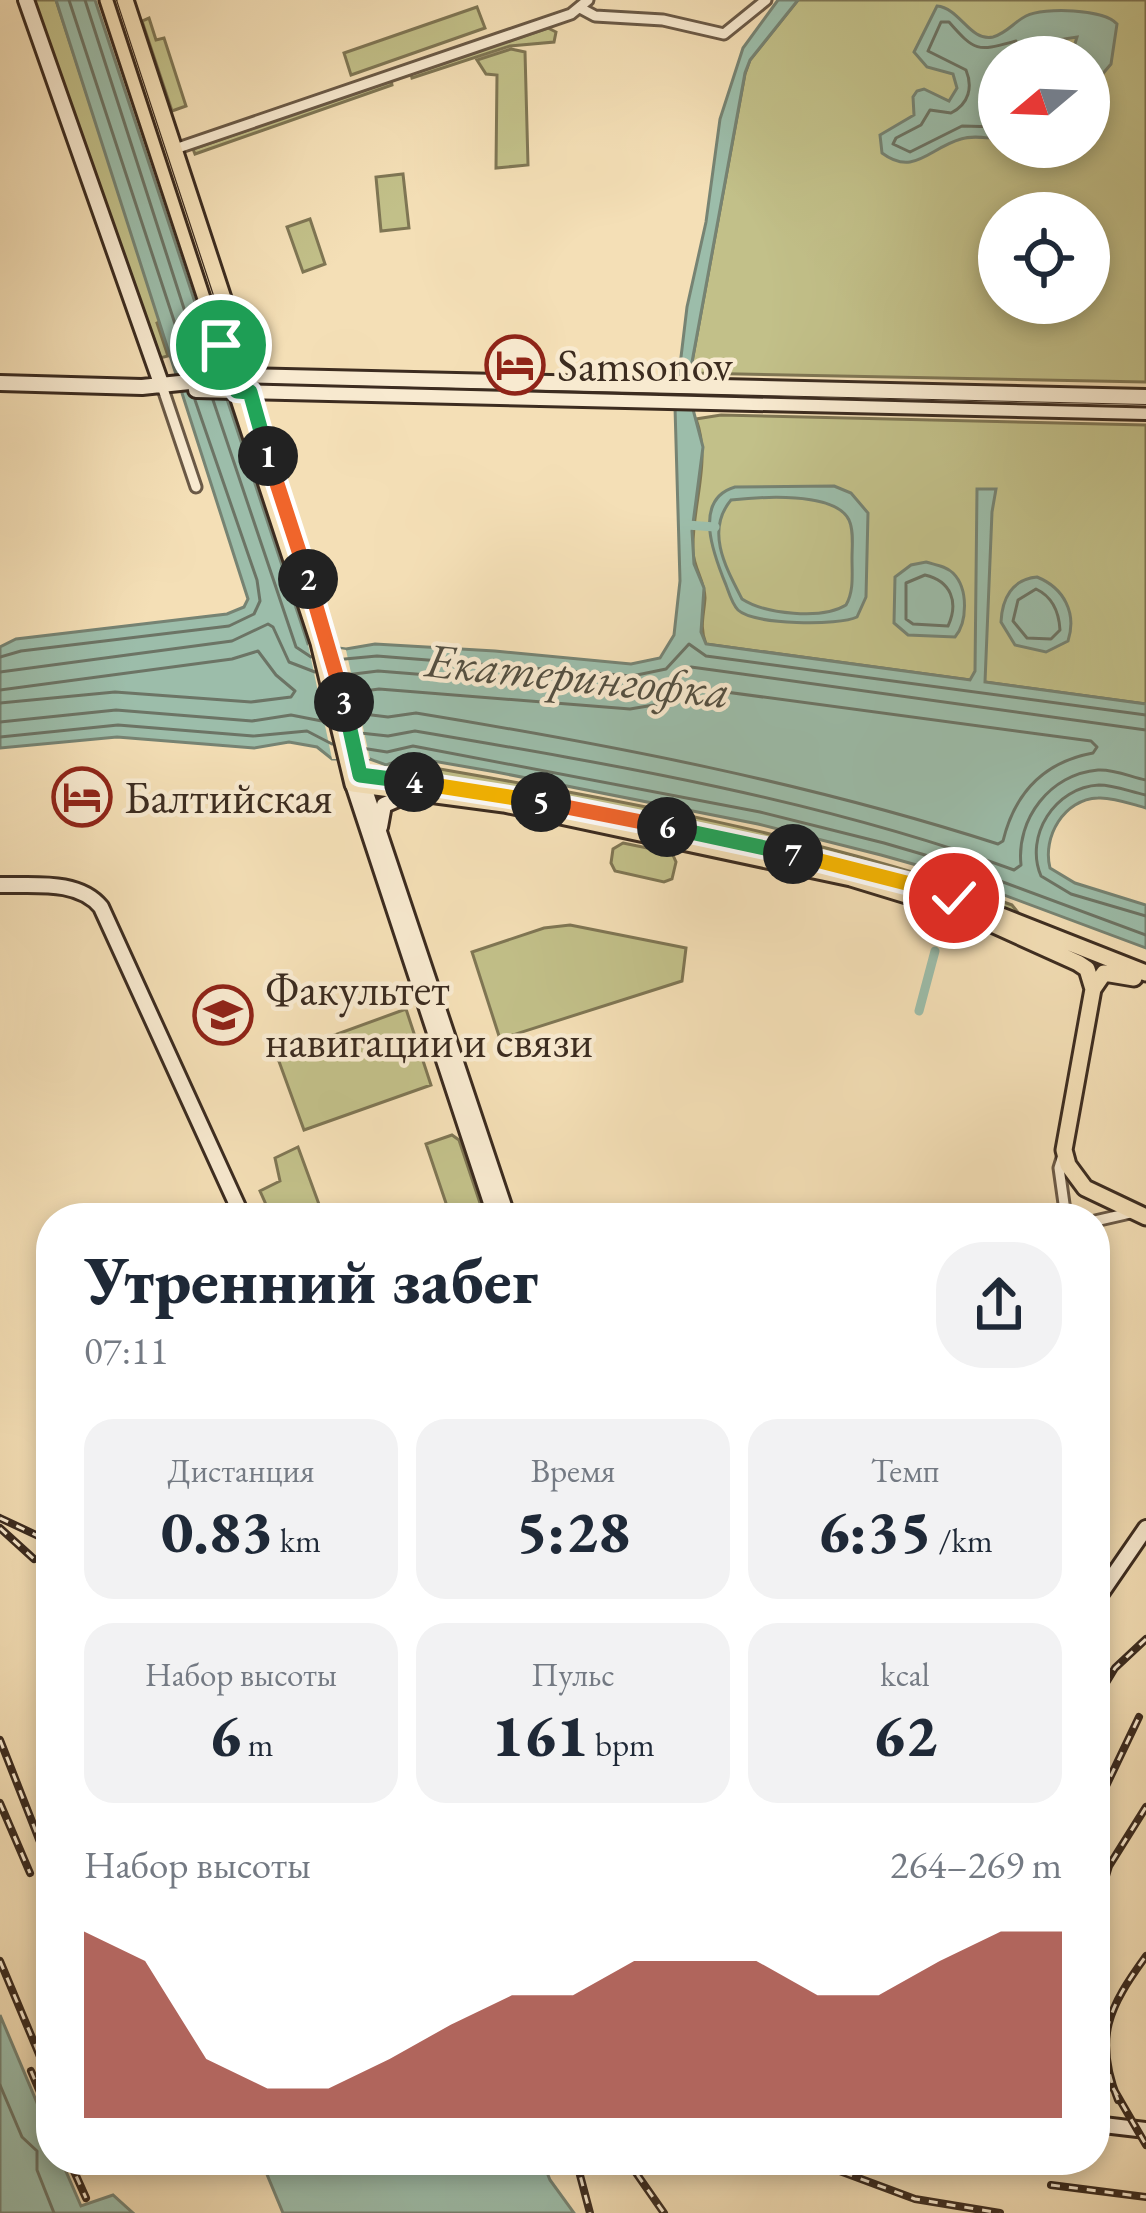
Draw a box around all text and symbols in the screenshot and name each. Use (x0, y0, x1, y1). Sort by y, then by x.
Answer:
north arrow (978, 36, 1110, 168)
map controls (978, 36, 1110, 324)
button: locate (978, 192, 1110, 324)
pin (170, 294, 272, 396)
icon: arrive (188, 312, 254, 378)
hotel icon: Samsonov (484, 334, 546, 396)
place label: Samsonov (557, 336, 733, 394)
pin: 1 (238, 426, 298, 486)
text: 1 (259, 434, 277, 477)
pin: 2 (278, 549, 338, 609)
text: 2 (299, 557, 317, 600)
water label: Екатерингофка (421, 628, 733, 722)
pin: 3 (314, 672, 374, 732)
text: 3 (335, 680, 353, 723)
pin: 4 (384, 752, 444, 812)
text: 4 (405, 760, 423, 803)
hotel icon: Балтийская (51, 766, 113, 828)
place label: Балтийская (124, 768, 333, 826)
pin: 5 (511, 772, 571, 832)
text: 5 (532, 780, 550, 823)
pin: 6 (637, 797, 697, 857)
text: 6 (658, 805, 676, 848)
pin: 7 (763, 824, 823, 884)
text: 7 (784, 832, 802, 875)
pin (903, 847, 1005, 949)
icon: check (921, 865, 987, 931)
place label: Факультет навигации и связи (265, 960, 593, 1070)
school or university icon: Факультет навигации и связи (192, 984, 254, 1046)
text: Утренний забег (84, 1237, 538, 1323)
button: share (936, 1242, 1062, 1368)
text: 07:11 (84, 1325, 169, 1376)
text: Дистанция (167, 1449, 315, 1492)
text: Время (531, 1449, 615, 1492)
text: Темп (871, 1449, 939, 1492)
text: 0.83 (161, 1492, 273, 1570)
text: 5:28 (516, 1492, 630, 1570)
text: 6:35 (817, 1492, 932, 1570)
text: km (273, 1519, 321, 1562)
text: /km (932, 1519, 993, 1562)
text: Набор высоты (145, 1653, 337, 1696)
text: Пульс (531, 1653, 615, 1696)
text: kcal (880, 1653, 930, 1696)
text: 6 (209, 1696, 241, 1774)
text: 161 (491, 1696, 588, 1774)
text: 62 (873, 1696, 937, 1774)
text: m (241, 1723, 273, 1766)
text: bpm (588, 1723, 655, 1766)
text: Набор высоты (84, 1839, 311, 1890)
text: 264–269 m (890, 1839, 1062, 1890)

